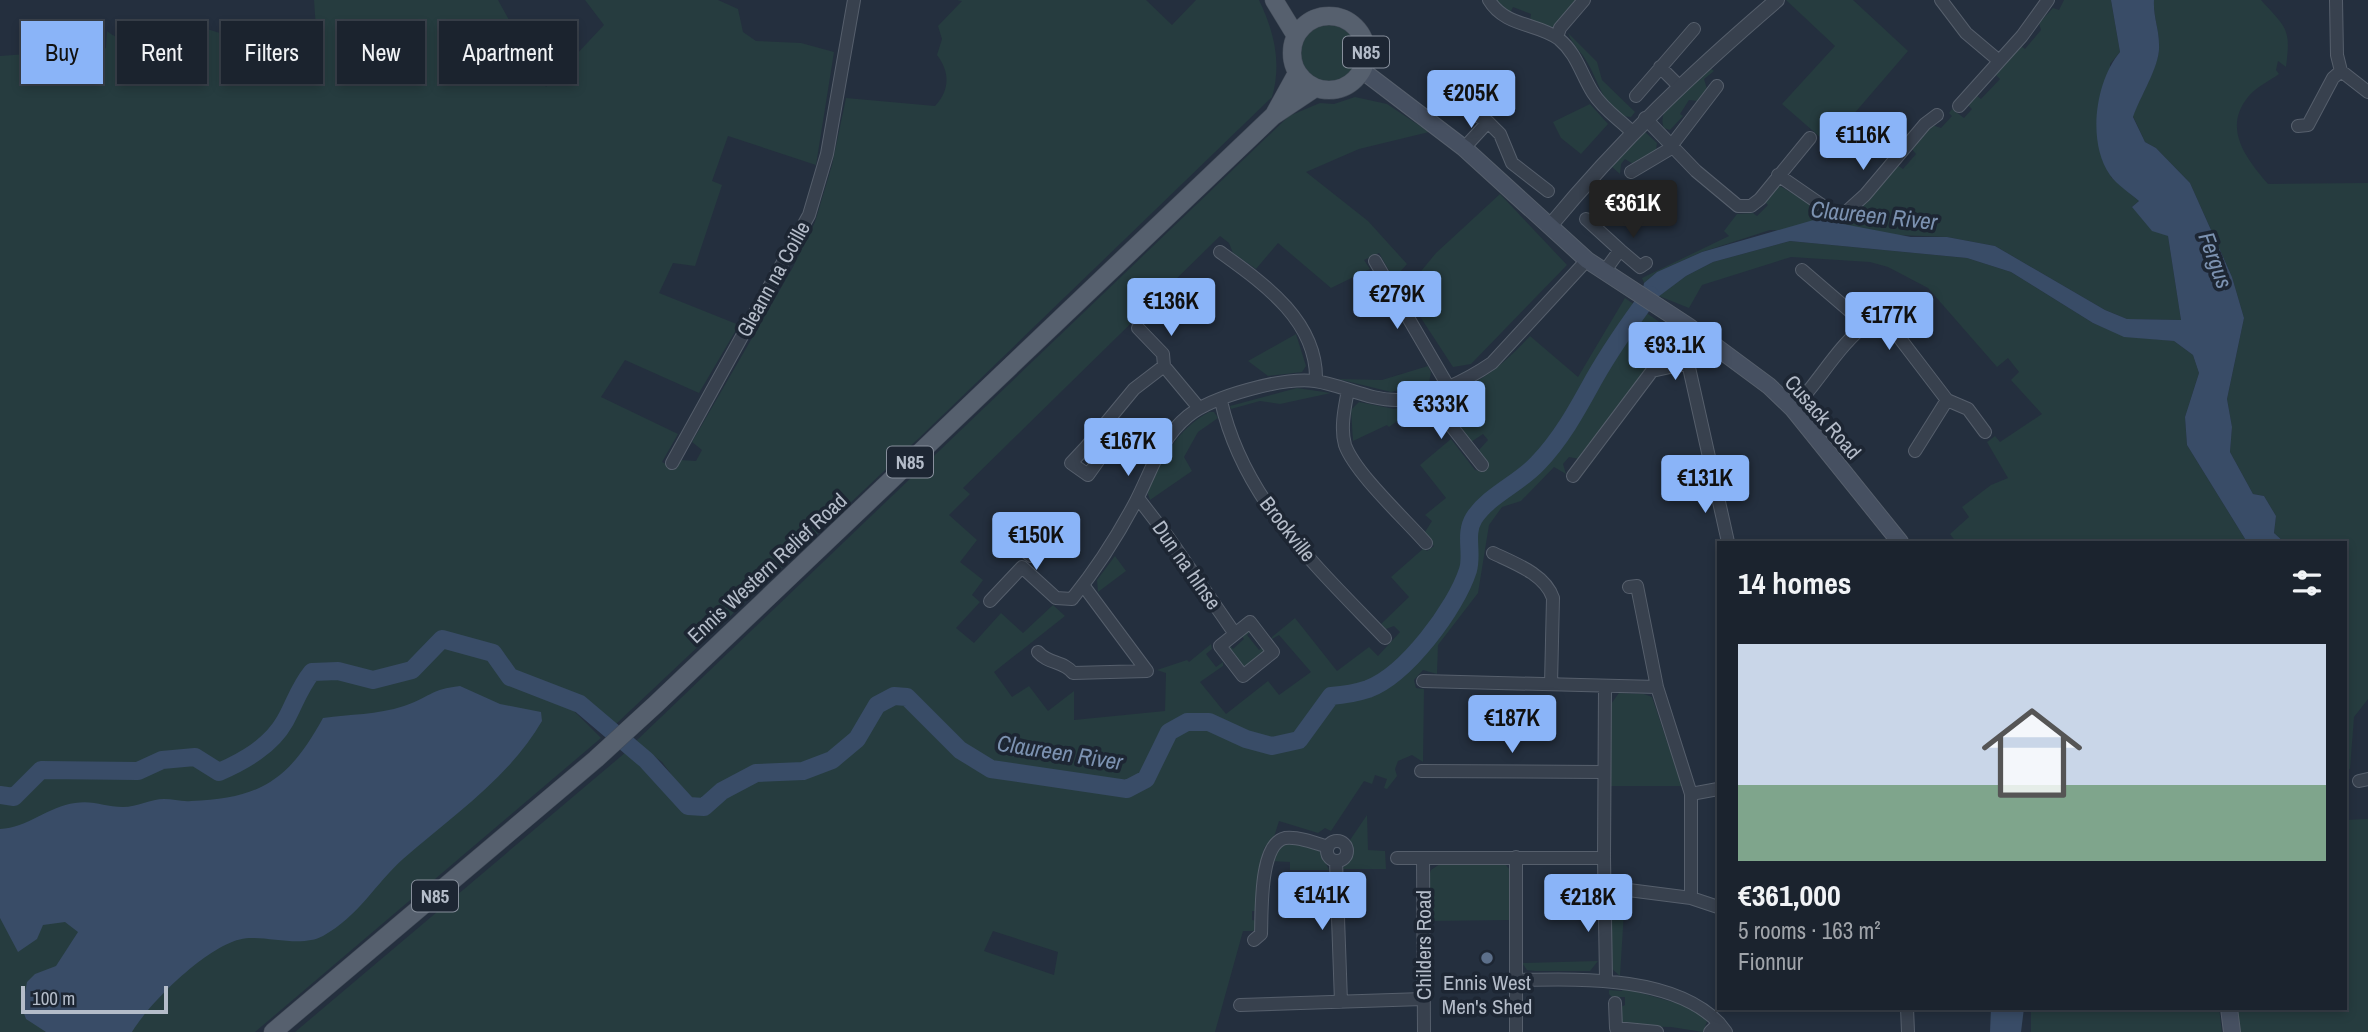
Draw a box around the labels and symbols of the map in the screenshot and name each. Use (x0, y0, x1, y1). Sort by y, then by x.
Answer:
road number: N85 (1343, 36, 1389, 68)
pin: €205K (1422, 71, 1520, 130)
pin: €116K (1814, 113, 1912, 172)
pin: €361K (1584, 180, 1682, 240)
water label: Claureen River (1809, 193, 1939, 237)
street label: Gleann na Coille (729, 216, 817, 342)
water label: Fergus (2192, 227, 2240, 293)
pin: €279K (1348, 272, 1446, 331)
pin: €136K (1122, 278, 1220, 338)
pin: €177K (1840, 292, 1938, 352)
pin: €93.1K (1618, 322, 1732, 382)
street label: Cusack Road (1778, 368, 1868, 466)
pin: €333K (1392, 382, 1490, 441)
pin: €167K (1079, 419, 1177, 478)
road number: N85 (887, 446, 933, 477)
pin: €131K (1656, 456, 1754, 515)
street label: Ennis Western Relief Road (681, 486, 853, 650)
street label: Brookville (1253, 490, 1323, 568)
pin: €150K (987, 512, 1085, 572)
street label: Dun na hInse (1146, 515, 1228, 615)
pin: €187K (1463, 696, 1561, 755)
water label: Claureen River (995, 727, 1126, 777)
pin: €141K (1273, 872, 1371, 932)
pin: €218K (1539, 874, 1637, 934)
road number: N85 (412, 880, 458, 912)
street label: Childers Road (1409, 890, 1438, 1000)
marker: Ennis West Men's Shed (1479, 950, 1495, 966)
place label: Ennis West Men's Shed (1442, 968, 1532, 1021)
scale bar (21, 983, 168, 1015)

